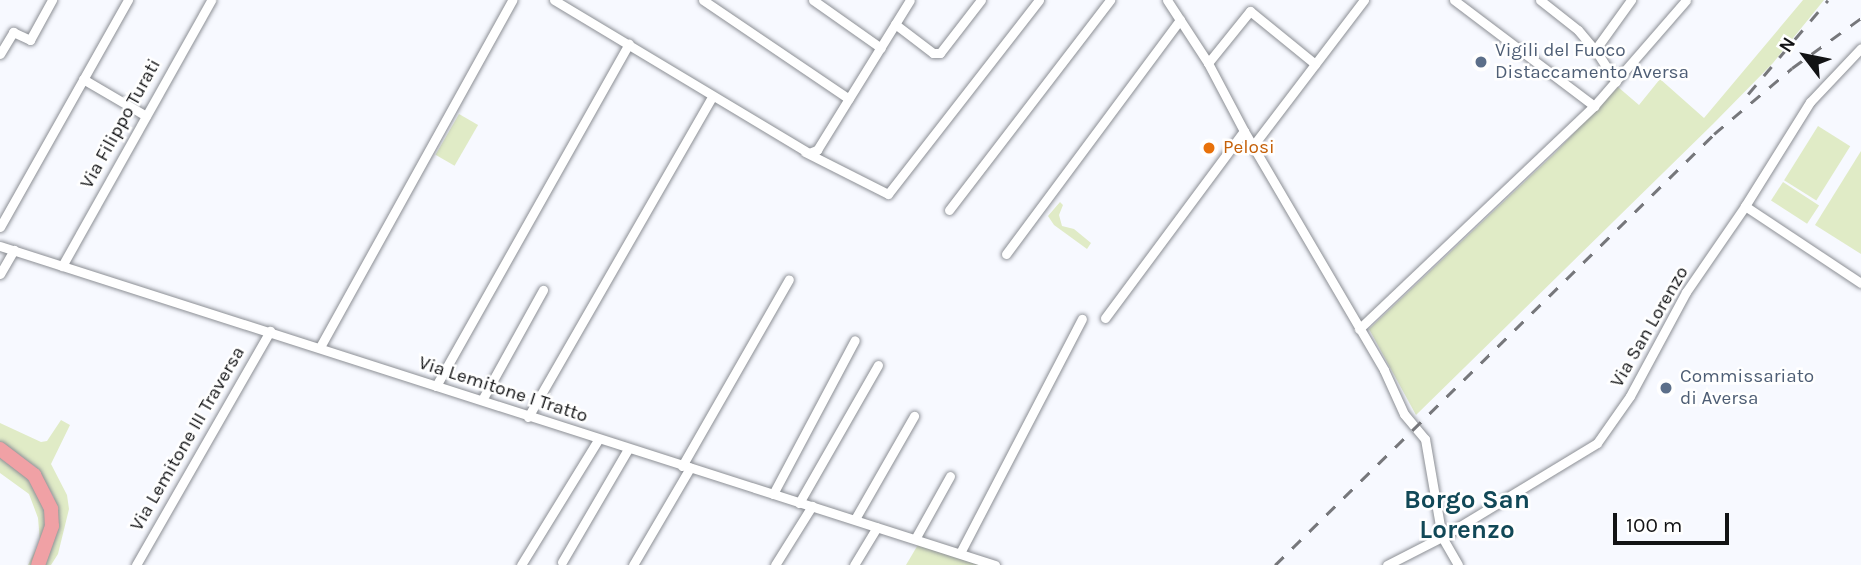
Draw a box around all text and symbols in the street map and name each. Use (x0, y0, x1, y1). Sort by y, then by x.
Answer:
north arrow (1770, 21, 1840, 91)
text: N (1774, 33, 1800, 56)
place label: Vigili del Fuoco Distaccamento Aversa (1495, 40, 1689, 84)
marker: Vigili del Fuoco Distaccamento Aversa (1473, 54, 1489, 70)
street label: Via Filippo Turati (76, 55, 166, 193)
place label: Pelosi (1223, 137, 1275, 159)
marker: Pelosi (1201, 140, 1217, 156)
street label: Via San Lorenzo (1606, 262, 1694, 392)
street label: Via Lemitone III Traversa (126, 343, 250, 535)
street label: Via Lemitone I Tratto (415, 352, 591, 428)
place label: Commissariato di Aversa (1680, 366, 1814, 410)
marker: Commissariato di Aversa (1658, 380, 1674, 396)
district label: Borgo San Lorenzo (1404, 484, 1530, 546)
scale bar (1616, 498, 1731, 542)
text: 100 m (1626, 513, 1683, 537)

